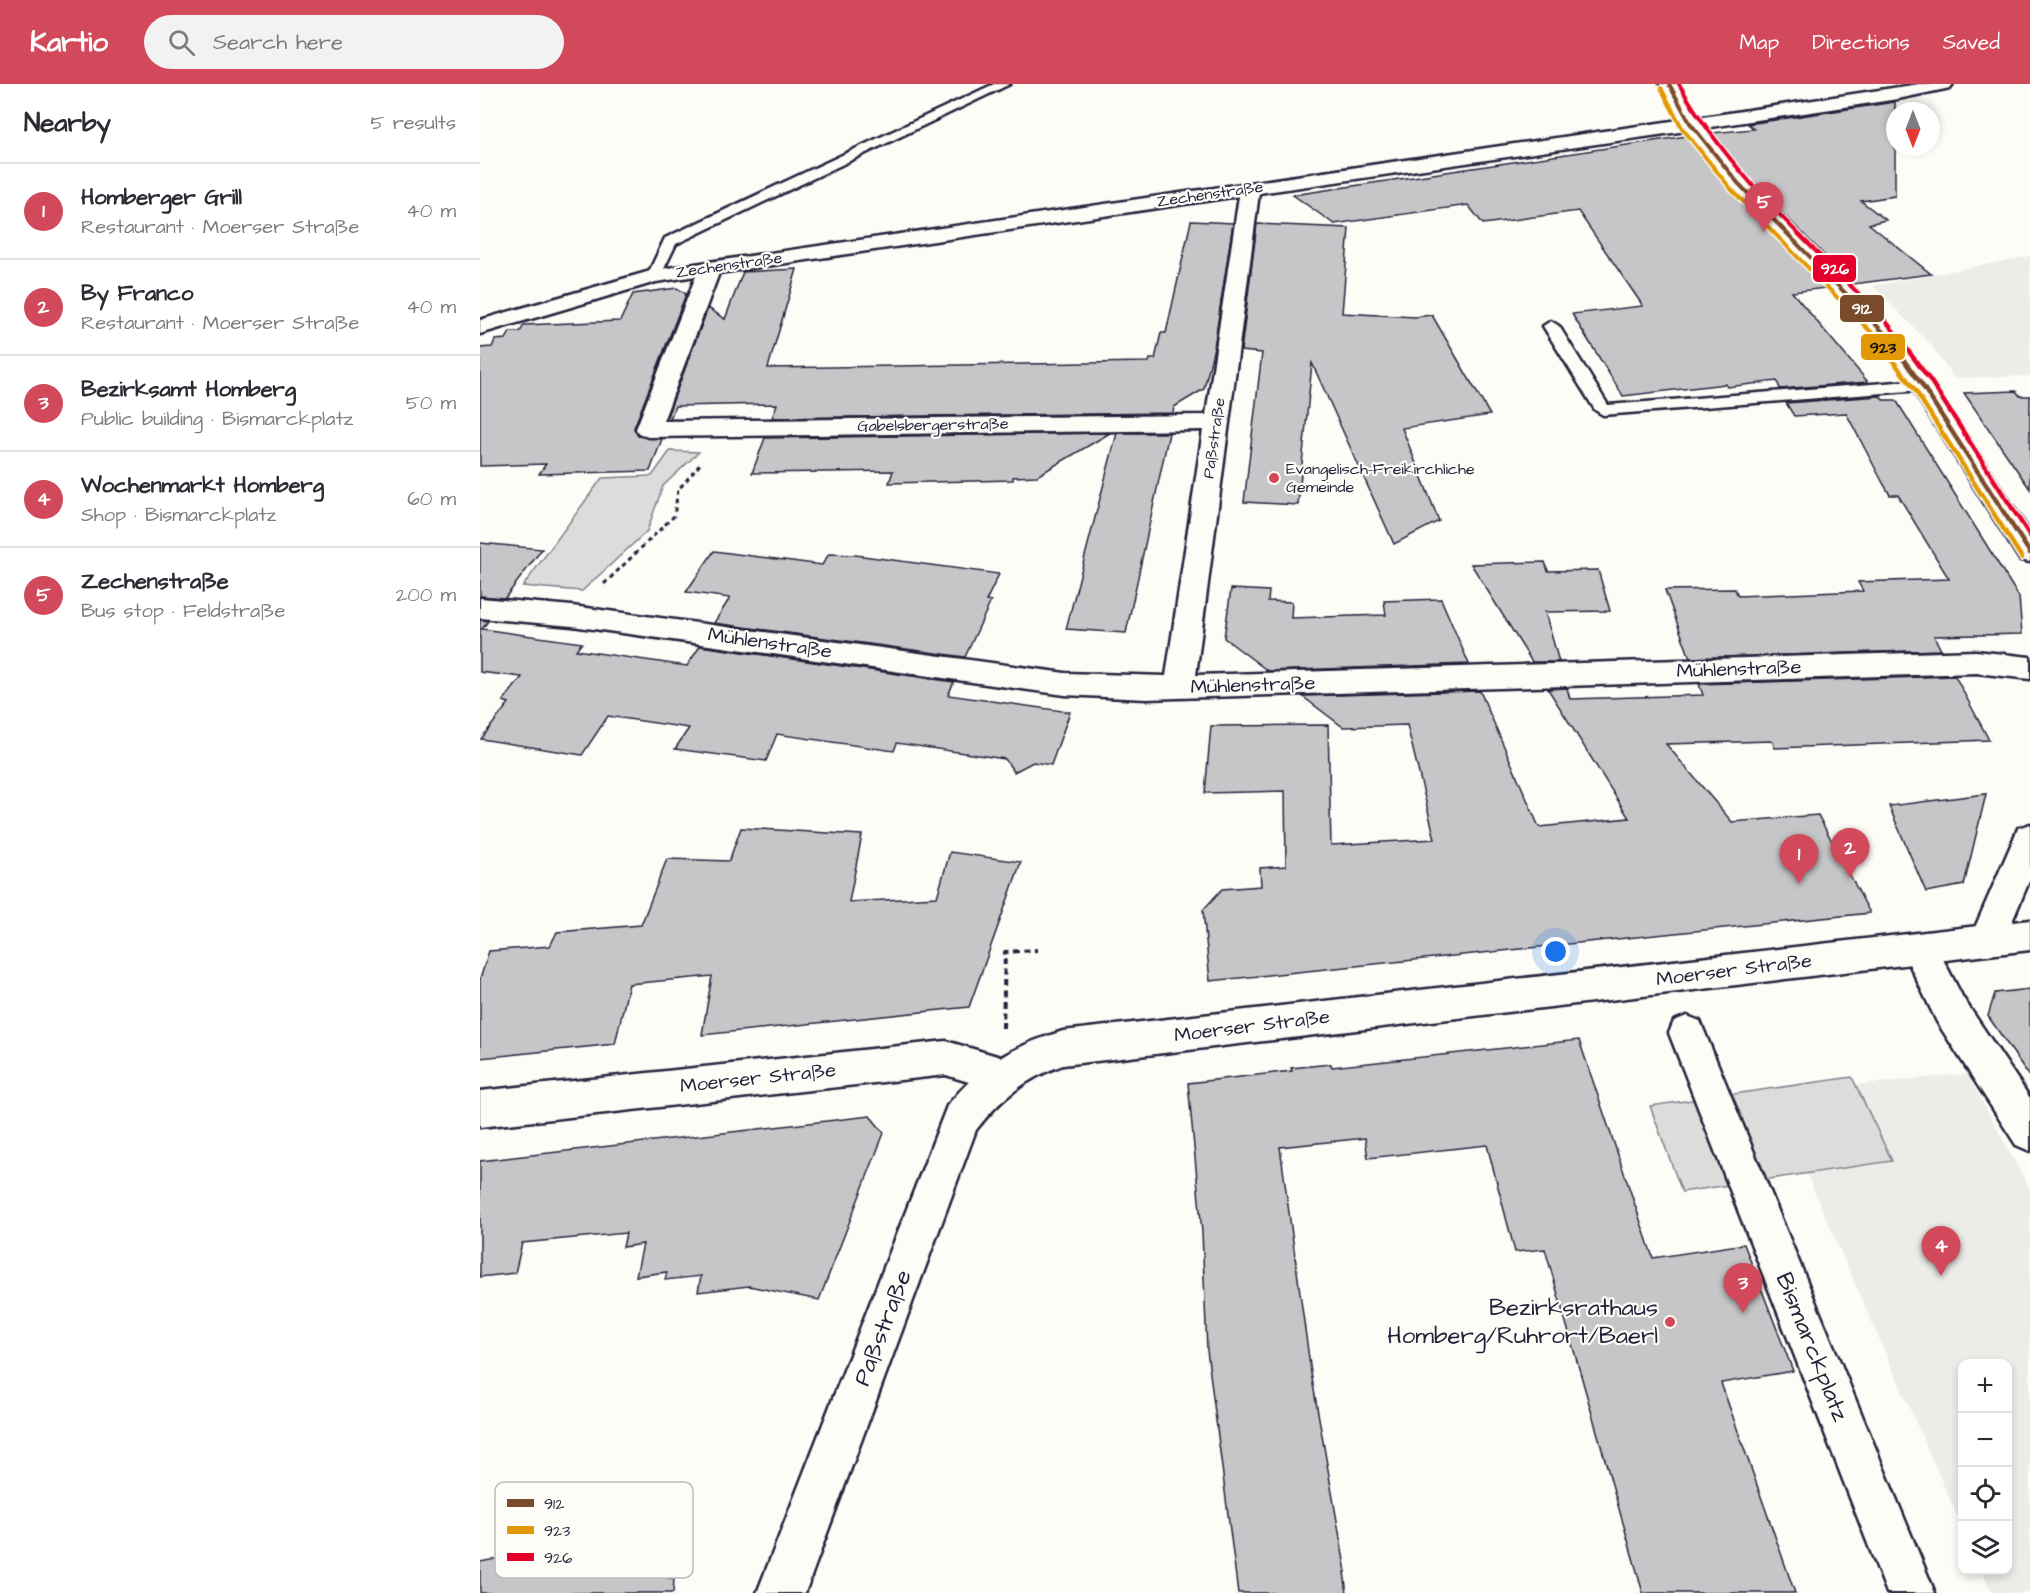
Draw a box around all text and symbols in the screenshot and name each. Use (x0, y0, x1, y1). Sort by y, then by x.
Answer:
search box (144, 15, 564, 69)
text: Kartio (30, 23, 108, 62)
icon: search (165, 26, 198, 59)
text: Search here (213, 27, 343, 58)
text: Map (1739, 28, 1779, 57)
text: Directions (1812, 28, 1910, 57)
text: Saved (1943, 28, 2000, 57)
north arrow (1886, 102, 1940, 156)
text: Nearby (24, 105, 111, 141)
text: 5 results (371, 109, 456, 137)
street label: Zechenstraße (1155, 176, 1265, 212)
text: Homberger Grill (81, 182, 242, 213)
pin: 5 (1744, 182, 1784, 232)
text: 1 (42, 197, 45, 225)
text: 40 m (406, 197, 456, 225)
text: Restaurant · Moerser Straße (81, 213, 359, 241)
street label: Zechenstraße (674, 247, 784, 283)
line badge: 926 (1812, 254, 1857, 283)
text: 926 (1821, 258, 1849, 280)
text: By Franco (81, 278, 193, 309)
text: 2 (38, 293, 49, 321)
text: 40 m (406, 293, 456, 321)
line badge: 912 (1839, 294, 1885, 323)
text: 912 (1852, 298, 1873, 320)
text: Restaurant · Moerser Straße (81, 309, 359, 337)
line badge: 923 (1860, 333, 1906, 361)
text: 923 (1870, 337, 1897, 359)
text: Bezirksamt Homberg (81, 374, 296, 405)
text: 3 (38, 389, 49, 417)
text: 50 m (406, 389, 456, 417)
street label: Paßstraße (1197, 396, 1231, 480)
text: Public building · Bismarckplatz (81, 405, 353, 433)
street label: Gabelsbergerstraße (857, 413, 1009, 438)
place label: Evangelisch-Freikirchliche Gemeinde (1286, 458, 1475, 498)
text: Wochenmarkt Homberg (81, 470, 324, 501)
marker: Evangelisch-Freikirchliche Gemeinde (1267, 471, 1281, 485)
text: 4 (37, 485, 50, 513)
text: 60 m (407, 485, 456, 513)
text: Shop · Bismarckplatz (81, 501, 276, 529)
text: Zechenstraße (81, 566, 229, 597)
text: 5 (36, 581, 51, 609)
text: 200 m (396, 581, 456, 609)
text: Bus stop · Feldstraße (81, 597, 285, 625)
street label: Mühlenstraße (706, 620, 834, 666)
street label: Mühlenstraße (1676, 653, 1802, 685)
street label: Mühlenstraße (1190, 669, 1316, 701)
pin: 2 (1830, 828, 1870, 878)
pin: 1 (1780, 834, 1818, 884)
your location (1541, 937, 1570, 966)
street label: Moerser Straße (1655, 947, 1814, 993)
street label: Moerser Straße (1173, 1003, 1332, 1049)
street label: Moerser Straße (679, 1056, 838, 1100)
pin: 4 (1922, 1226, 1960, 1276)
pin: 3 (1724, 1264, 1762, 1313)
street label: Paßstraße (845, 1265, 921, 1391)
street label: Bismarckplatz (1767, 1268, 1857, 1427)
place label: Bezirksrathaus Homberg/Ruhrort/Baerl (1387, 1291, 1658, 1354)
marker: Bezirksrathaus Homberg/Ruhrort/Baerl (1663, 1315, 1677, 1329)
map controls (1958, 1359, 2012, 1575)
button: + (1958, 1359, 2012, 1413)
button: − (1958, 1413, 2012, 1467)
button: locate (1958, 1467, 2012, 1521)
legend (495, 1482, 693, 1578)
text: 912 (544, 1493, 564, 1515)
text: 923 (544, 1520, 570, 1542)
button: layers (1958, 1521, 2012, 1575)
text: 926 (544, 1547, 572, 1569)

